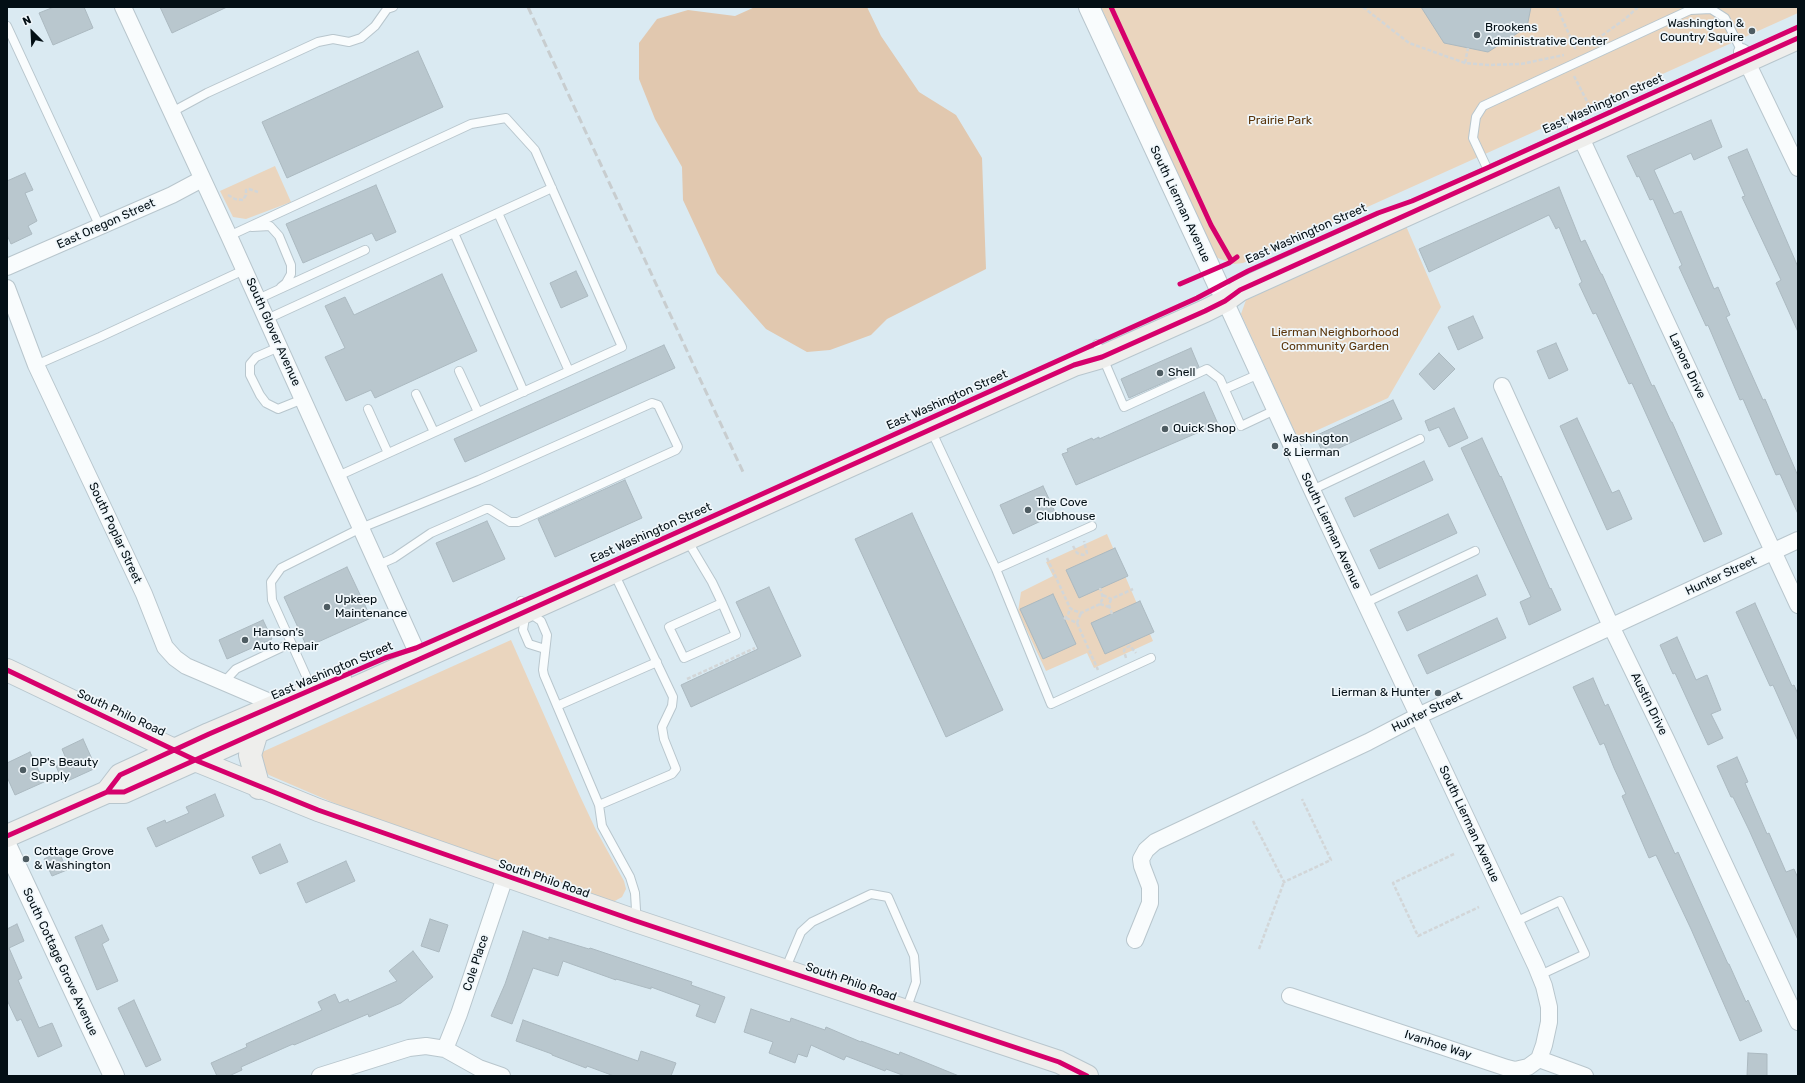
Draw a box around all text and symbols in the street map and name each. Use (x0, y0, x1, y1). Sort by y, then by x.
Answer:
north arrow (12, 12, 52, 52)
text: N (21, 13, 33, 28)
place label: Washington & Country Squire (1660, 17, 1744, 45)
place label: Brookens Administrative Center (1485, 21, 1607, 49)
marker: Washington & Country Squire (1747, 26, 1757, 36)
marker: Brookens Administrative Center (1472, 30, 1482, 40)
street label: East Washington Street (1540, 71, 1666, 137)
park label: Prairie Park (1248, 114, 1312, 128)
street label: South Lierman Avenue (1147, 143, 1213, 265)
street label: East Oregon Street (55, 196, 157, 252)
street label: East Washington Street (1243, 201, 1369, 267)
street label: South Glover Avenue (243, 276, 303, 388)
park label: Lierman Neighborhood Community Garden (1271, 326, 1399, 354)
street label: Lanore Drive (1666, 331, 1708, 401)
place label: Shell (1168, 366, 1195, 380)
street label: East Washington Street (884, 367, 1010, 433)
marker: Shell (1155, 368, 1165, 378)
place label: Quick Shop (1173, 422, 1236, 436)
marker: Quick Shop (1160, 424, 1170, 434)
place label: Washington & Lierman (1283, 432, 1349, 460)
marker: Washington & Lierman (1270, 441, 1280, 451)
street label: South Lierman Avenue (1298, 470, 1364, 592)
street label: South Poplar Street (85, 480, 145, 586)
place label: The Cove Clubhouse (1036, 496, 1096, 524)
street label: East Washington Street (588, 500, 714, 566)
marker: The Cove Clubhouse (1023, 505, 1033, 515)
street label: Hunter Street (1683, 553, 1759, 599)
place label: Upkeep Maintenance (335, 593, 407, 621)
marker: Upkeep Maintenance (322, 602, 332, 612)
place label: Hanson's Auto Repair (253, 626, 318, 654)
marker: Hanson's Auto Repair (240, 635, 250, 645)
street label: East Washington Street (269, 639, 395, 703)
street label: Austin Drive (1628, 670, 1670, 738)
street label: South Philo Road (75, 686, 167, 740)
place label: Lierman & Hunter (1331, 686, 1430, 700)
marker: Lierman & Hunter (1433, 688, 1443, 698)
street label: Hunter Street (1389, 689, 1465, 735)
place label: DP's Beauty Supply (31, 756, 98, 784)
street label: South Lierman Avenue (1436, 763, 1502, 885)
marker: DP's Beauty Supply (18, 765, 28, 775)
place label: Cottage Grove & Washington (34, 845, 114, 873)
marker: Cottage Grove & Washington (21, 854, 31, 864)
street label: South Philo Road (496, 857, 592, 901)
street label: South Cottage Grove Avenue (19, 886, 101, 1038)
street label: Cole Place (460, 933, 492, 993)
street label: South Philo Road (803, 960, 899, 1004)
street label: Ivanhoe Way (1403, 1027, 1473, 1063)

